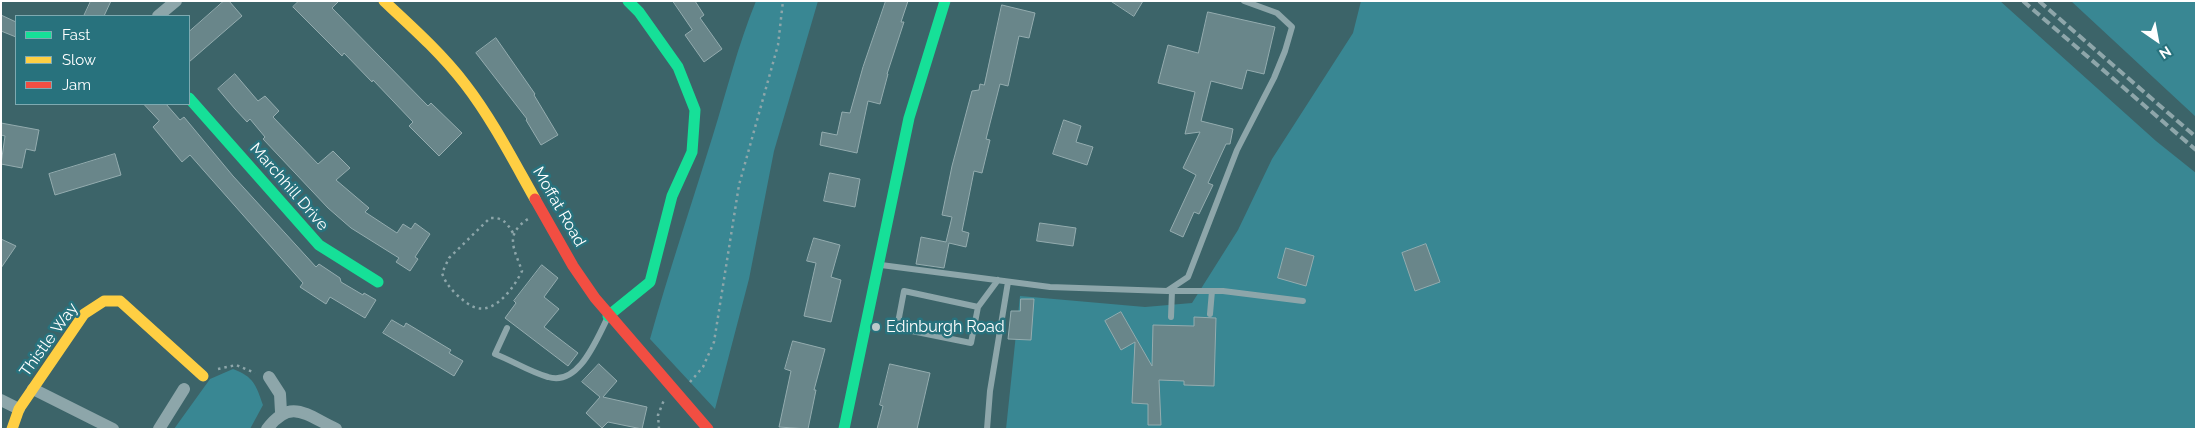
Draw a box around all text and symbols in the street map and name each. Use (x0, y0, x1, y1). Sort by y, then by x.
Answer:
legend (15, 15, 190, 105)
north arrow (2132, 15, 2182, 65)
text: Fast (62, 26, 90, 44)
text: N (2156, 43, 2174, 62)
text: Slow (62, 51, 96, 69)
text: Jam (62, 76, 91, 94)
street label: Marchhill Drive (246, 139, 332, 235)
street label: Moffat Road (528, 164, 590, 250)
street label: Thistle Way (16, 299, 82, 381)
place label: Edinburgh Road (886, 317, 1005, 337)
marker: Edinburgh Road (870, 321, 882, 333)

